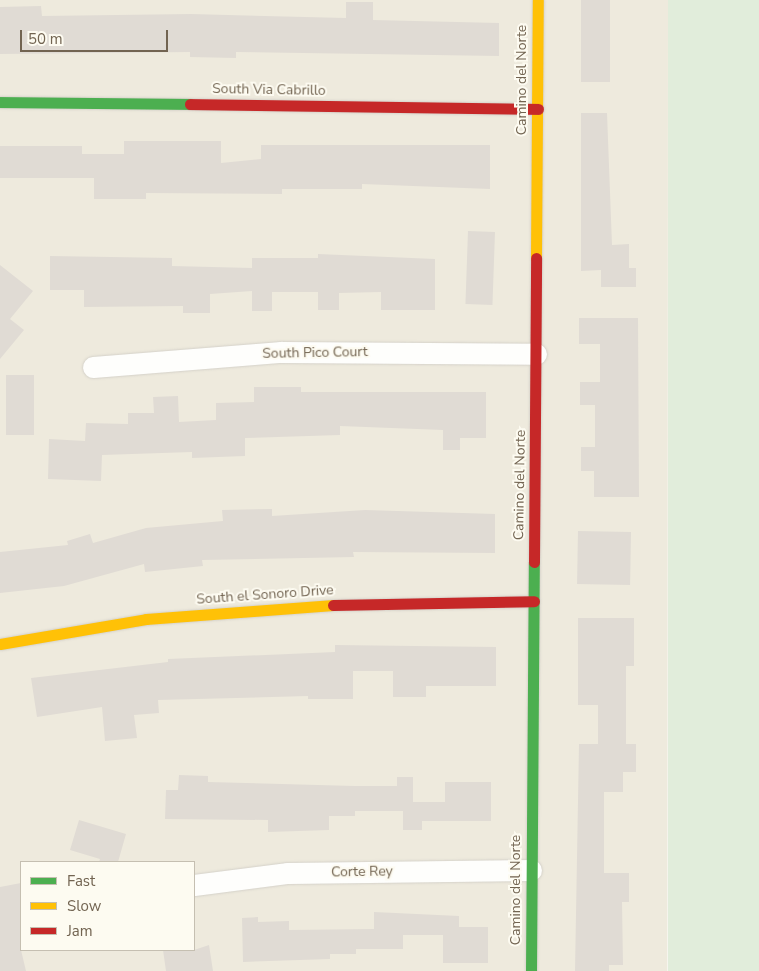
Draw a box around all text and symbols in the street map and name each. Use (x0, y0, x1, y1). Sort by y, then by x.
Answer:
scale bar (22, 20, 170, 52)
street label: Camino del Norte (514, 25, 530, 135)
text: 50 m (28, 29, 63, 49)
street label: South Via Cabrillo (212, 81, 326, 99)
street label: South Pico Court (262, 344, 368, 362)
street label: Camino del Norte (511, 430, 529, 540)
street label: South el Sonoro Drive (196, 582, 334, 608)
street label: Camino del Norte (508, 835, 524, 945)
legend (20, 861, 195, 951)
street label: Corte Rey (331, 863, 393, 881)
text: Fast (67, 871, 95, 891)
text: Slow (67, 896, 101, 916)
text: Jam (67, 921, 93, 941)

